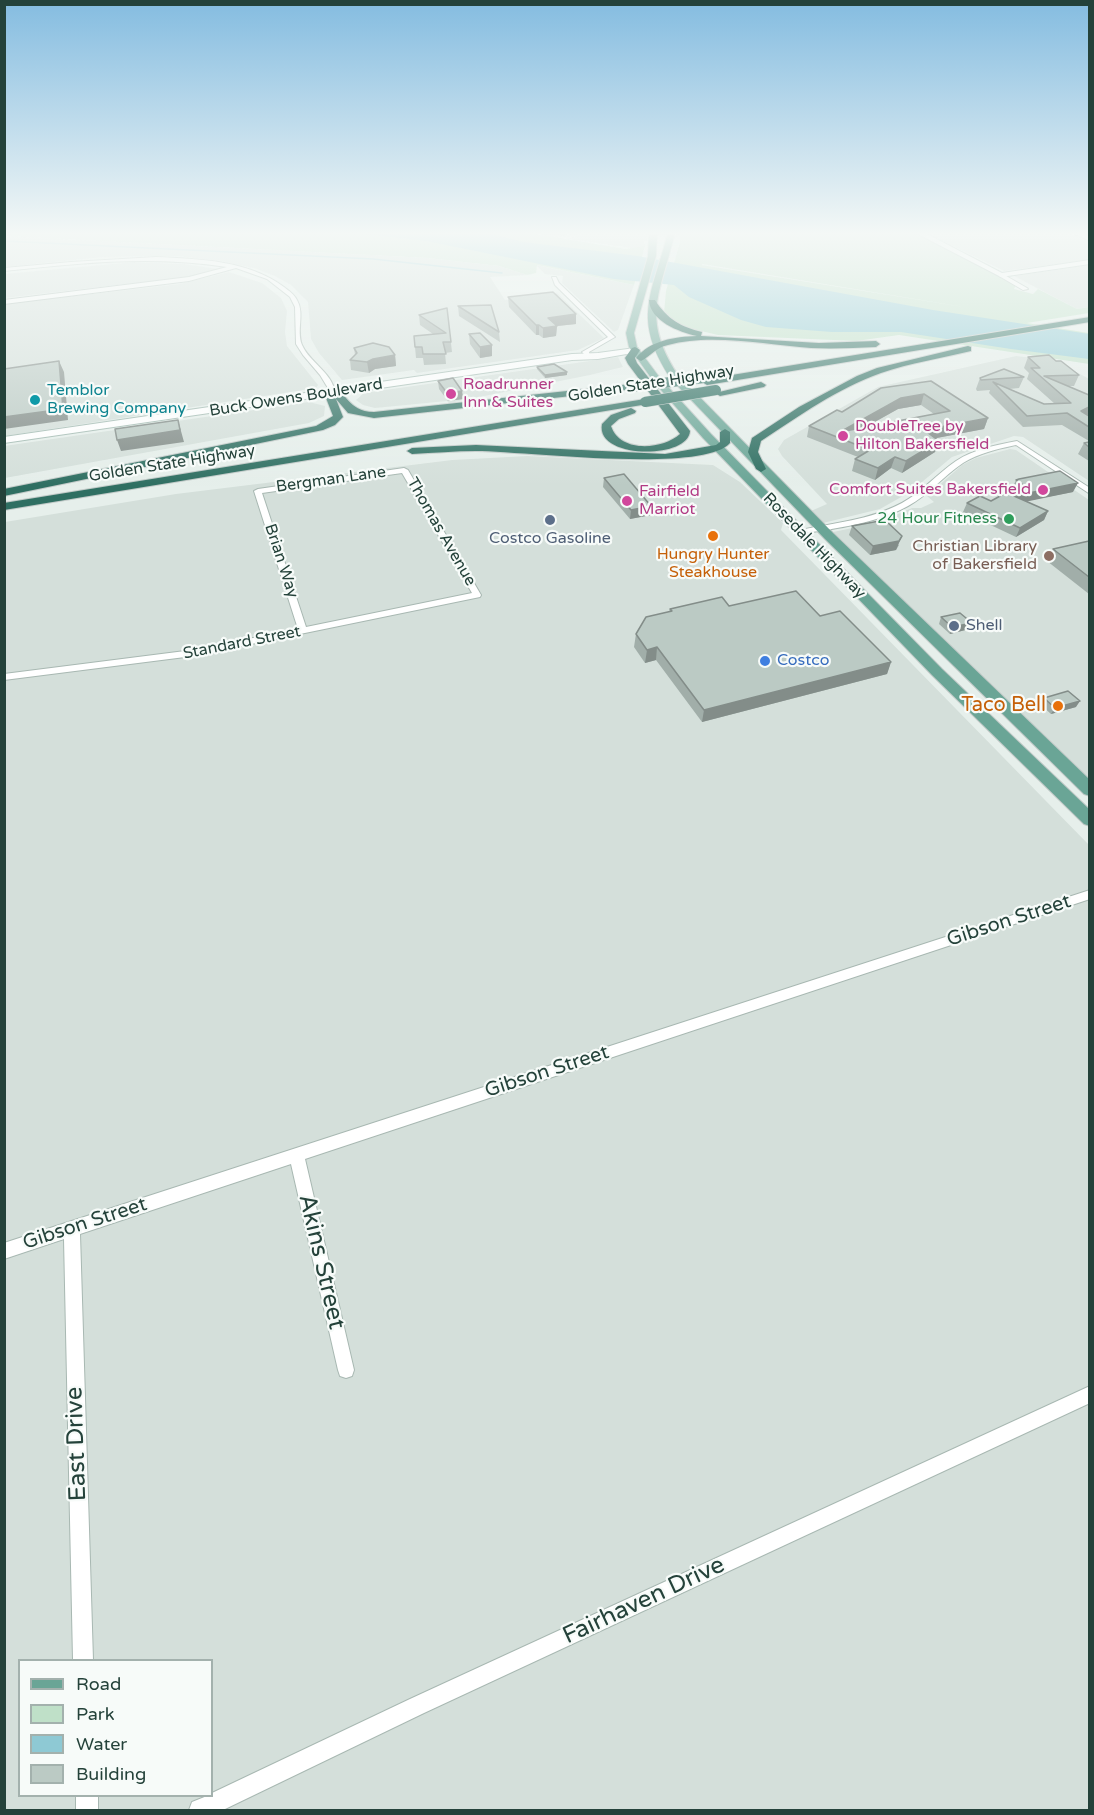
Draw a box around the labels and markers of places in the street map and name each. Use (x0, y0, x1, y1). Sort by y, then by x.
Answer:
place label: Roadrunner Inn & Suites (463, 375, 554, 413)
place label: Temblor Brewing Company (47, 381, 186, 419)
marker: Roadrunner Inn & Suites (444, 387, 458, 401)
marker: Temblor Brewing Company (28, 393, 42, 407)
place label: DoubleTree by Hilton Bakersfield (855, 417, 989, 455)
marker: DoubleTree by Hilton Bakersfield (836, 429, 850, 443)
place label: Comfort Suites Bakersfield (829, 480, 1031, 500)
place label: Fairfield Marriot (639, 482, 700, 520)
marker: Comfort Suites Bakersfield (1036, 483, 1050, 497)
marker: Fairfield Marriot (620, 494, 634, 508)
place label: 24 Hour Fitness (877, 509, 997, 529)
marker: 24 Hour Fitness (1002, 512, 1016, 526)
marker: Costco Gasoline (543, 513, 557, 527)
place label: Costco Gasoline (489, 529, 611, 549)
marker: Hungry Hunter Steakhouse (706, 529, 720, 543)
place label: Christian Library of Bakersfield (912, 537, 1037, 575)
place label: Hungry Hunter Steakhouse (657, 545, 769, 583)
marker: Christian Library of Bakersfield (1042, 549, 1056, 563)
place label: Shell (966, 616, 1002, 636)
marker: Shell (947, 619, 961, 633)
place label: Costco (777, 651, 829, 671)
marker: Costco (758, 654, 772, 668)
place label: Taco Bell (961, 694, 1046, 718)
marker: Taco Bell (1051, 699, 1065, 713)

